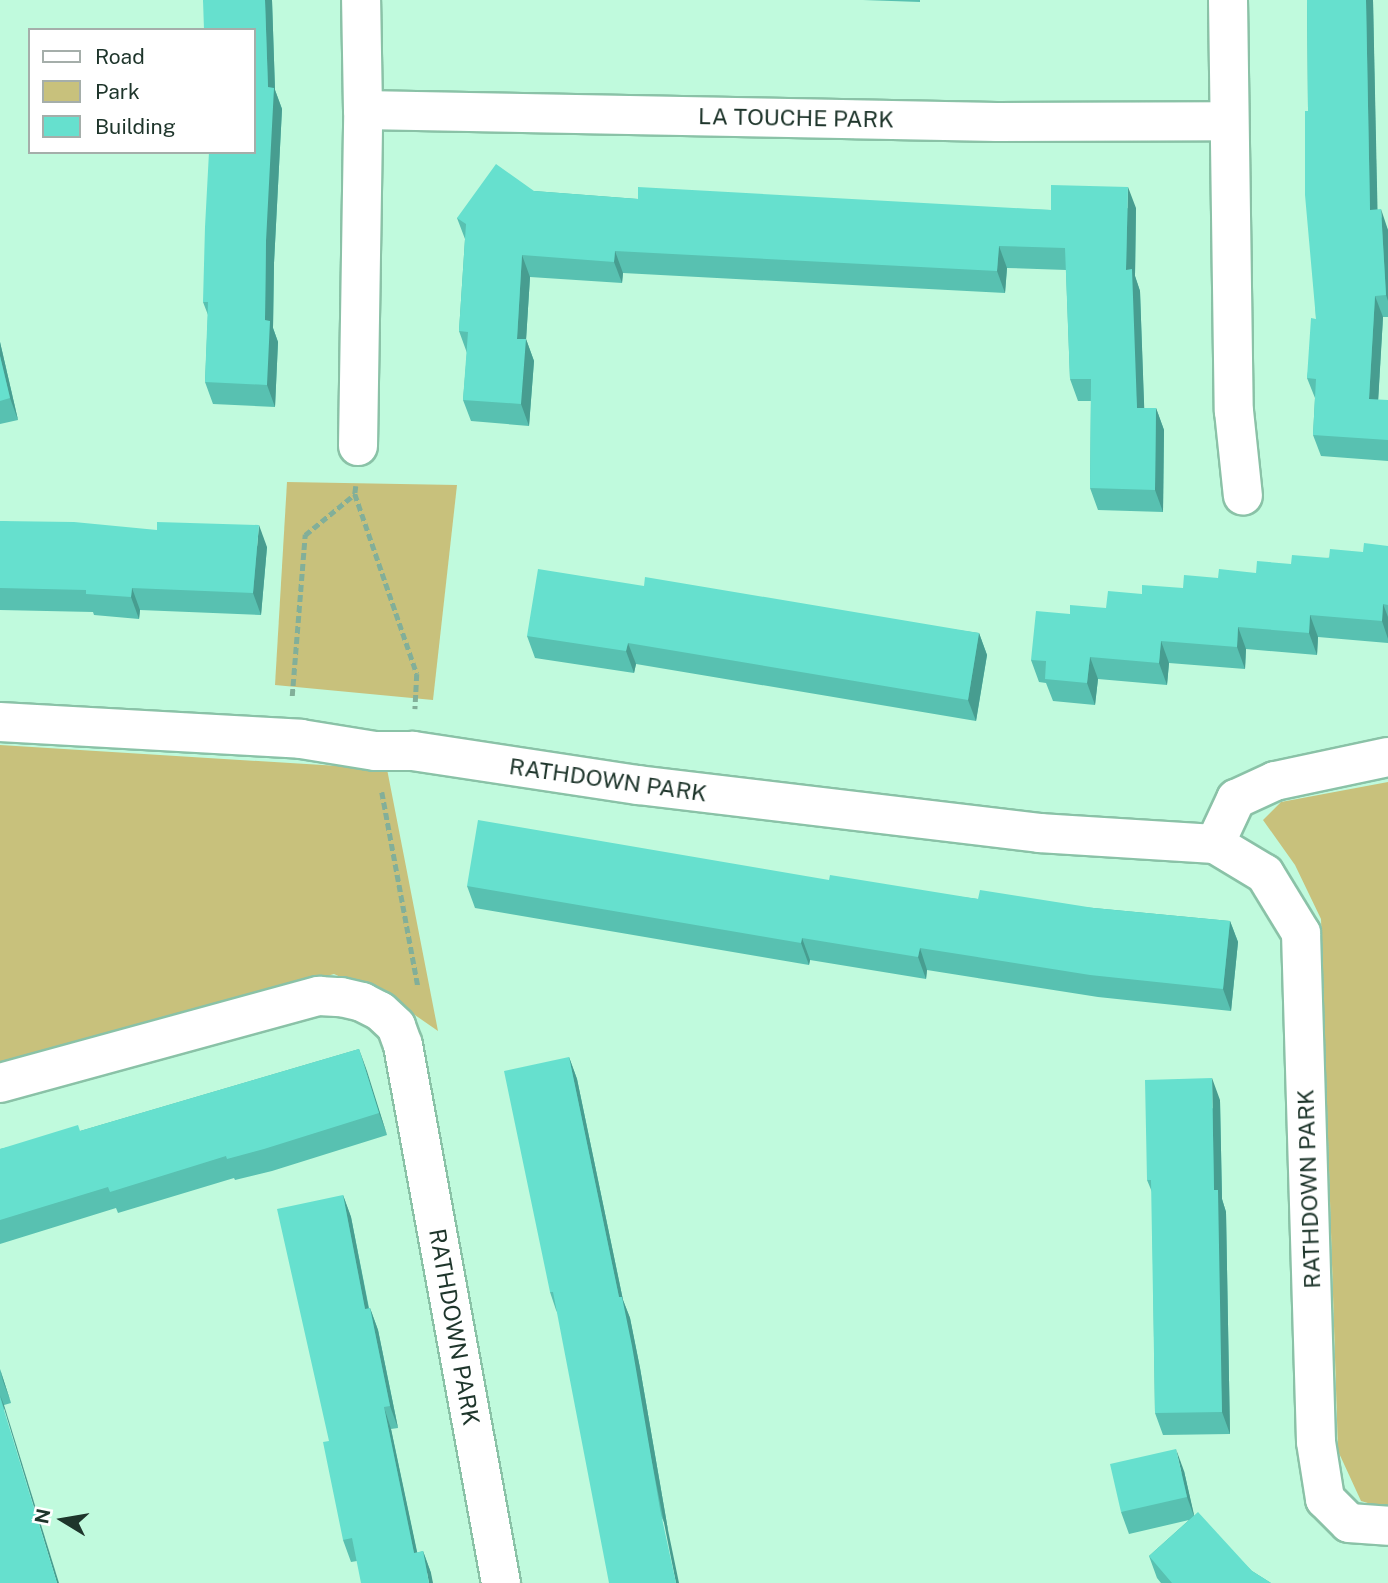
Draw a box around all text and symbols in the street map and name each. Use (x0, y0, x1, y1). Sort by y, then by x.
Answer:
legend (28, 28, 256, 154)
text: Road (95, 44, 145, 69)
text: Park (95, 79, 140, 104)
street label: LA TOUCHE PARK (698, 102, 894, 134)
text: Building (95, 114, 176, 139)
street label: RATHDOWN PARK (507, 752, 709, 808)
street label: RATHDOWN PARK (1292, 1089, 1326, 1289)
street label: RATHDOWN PARK (423, 1226, 485, 1428)
north arrow (28, 1485, 98, 1555)
text: N (30, 1507, 55, 1525)

